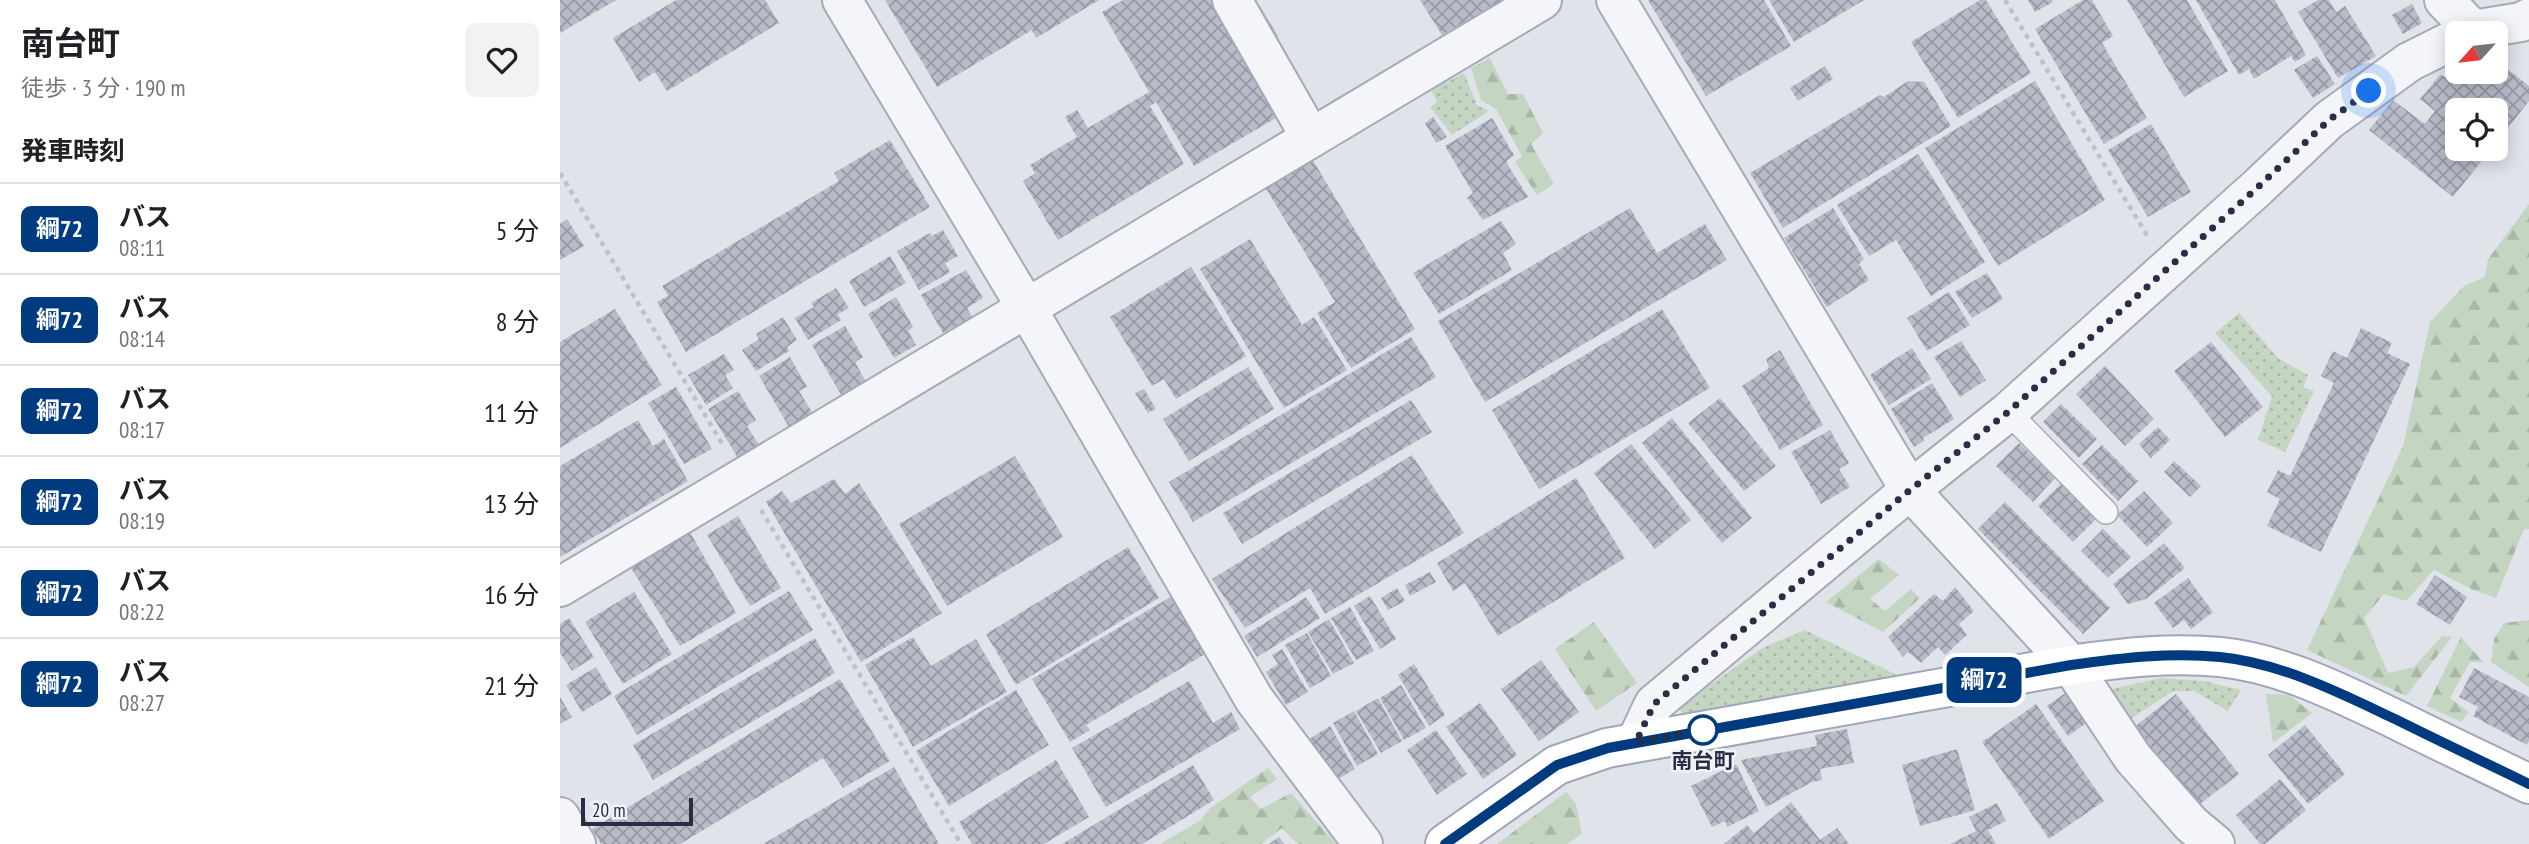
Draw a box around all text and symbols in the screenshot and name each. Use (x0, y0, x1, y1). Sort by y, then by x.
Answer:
text: 南台町 (21, 21, 120, 64)
north arrow (2445, 21, 2508, 84)
map controls (2445, 21, 2508, 161)
button: heart (465, 23, 539, 97)
text: 徒歩 · 3 分 · 190 m (21, 73, 185, 102)
your location (2351, 73, 2386, 108)
button: locate (2445, 98, 2508, 161)
text: 発車時刻 (21, 134, 125, 167)
text: バス (119, 200, 171, 233)
text: 綱72 (36, 213, 83, 244)
text: 5 分 (496, 214, 539, 247)
text: 08:11 (119, 233, 165, 262)
text: バス (119, 291, 171, 324)
text: 綱72 (36, 304, 83, 335)
text: 8 分 (496, 305, 539, 338)
text: 08:14 (119, 324, 165, 353)
text: バス (119, 382, 171, 415)
text: 綱72 (36, 395, 83, 426)
text: 11 分 (484, 396, 539, 429)
text: 08:17 (119, 415, 165, 444)
text: バス (119, 473, 171, 506)
text: 綱72 (36, 486, 83, 517)
text: 13 分 (484, 487, 539, 520)
text: 08:19 (119, 506, 165, 535)
text: バス (119, 564, 171, 597)
text: 綱72 (36, 577, 83, 608)
text: 16 分 (484, 578, 539, 611)
text: 08:22 (119, 597, 165, 626)
text: バス (119, 655, 171, 688)
line badge: 綱72 (1944, 657, 2024, 703)
text: 綱72 (1961, 664, 2007, 695)
text: 綱72 (36, 668, 83, 699)
text: 21 分 (484, 669, 539, 702)
text: 08:27 (119, 688, 165, 717)
marker: 南台町 (1688, 715, 1718, 745)
place label: 南台町 (1672, 747, 1735, 774)
scale bar (581, 795, 693, 827)
text: 20 m (592, 798, 626, 822)

